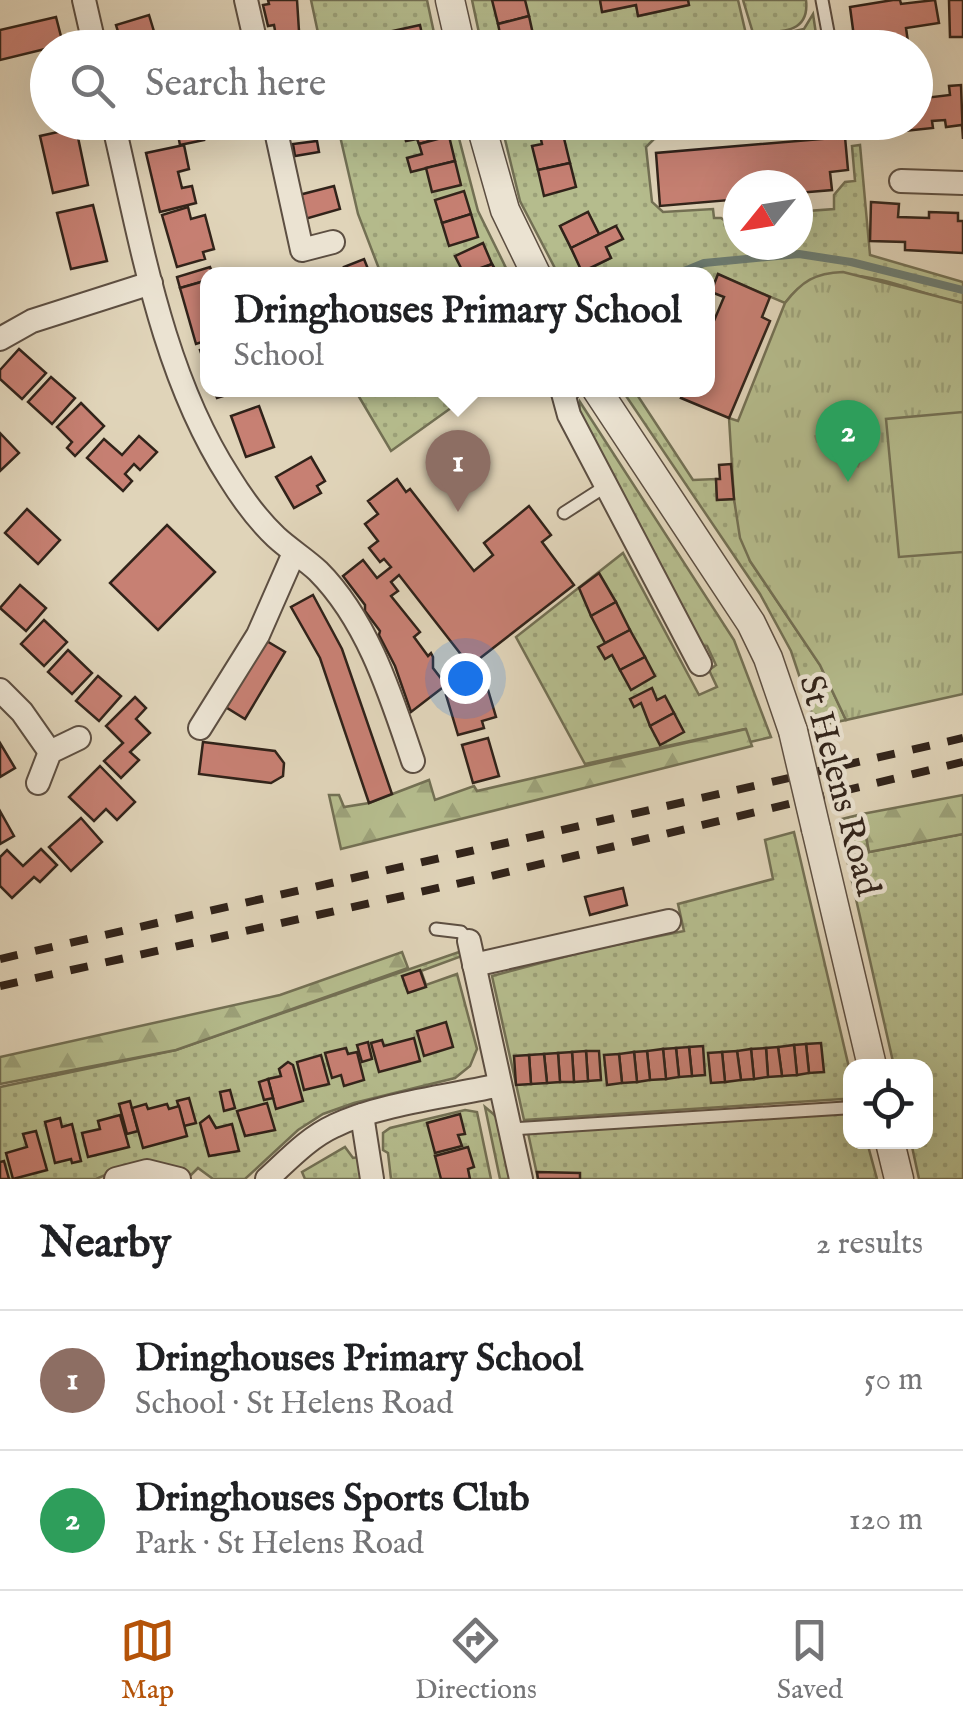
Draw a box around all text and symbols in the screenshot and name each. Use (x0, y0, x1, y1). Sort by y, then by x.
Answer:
search box (30, 30, 933, 140)
icon: search (65, 58, 120, 113)
text: Search here (145, 61, 326, 109)
north arrow (723, 170, 813, 260)
popup (200, 267, 715, 397)
text: Dringhouses Primary School (234, 288, 681, 336)
text: School (234, 336, 324, 377)
pin: 2 (816, 400, 880, 482)
pin: 1 (426, 430, 490, 512)
your location (440, 653, 491, 704)
street label: St Helens Road (788, 670, 890, 901)
map controls (843, 1059, 933, 1149)
button: locate (843, 1059, 933, 1149)
text: Nearby (40, 1218, 171, 1271)
text: 2 results (816, 1224, 923, 1265)
text: Dringhouses Primary School (135, 1336, 583, 1384)
text: 1 (67, 1360, 78, 1401)
text: 50 m (864, 1360, 923, 1401)
text: School · St Helens Road (135, 1384, 453, 1425)
text: Dringhouses Sports Club (135, 1476, 530, 1524)
text: 2 (65, 1500, 80, 1541)
text: 120 m (849, 1500, 923, 1541)
text: Park · St Helens Road (135, 1524, 424, 1565)
tab: Map (120, 1613, 175, 1708)
tab: Directions (415, 1613, 537, 1708)
tab: Saved (777, 1613, 843, 1708)

